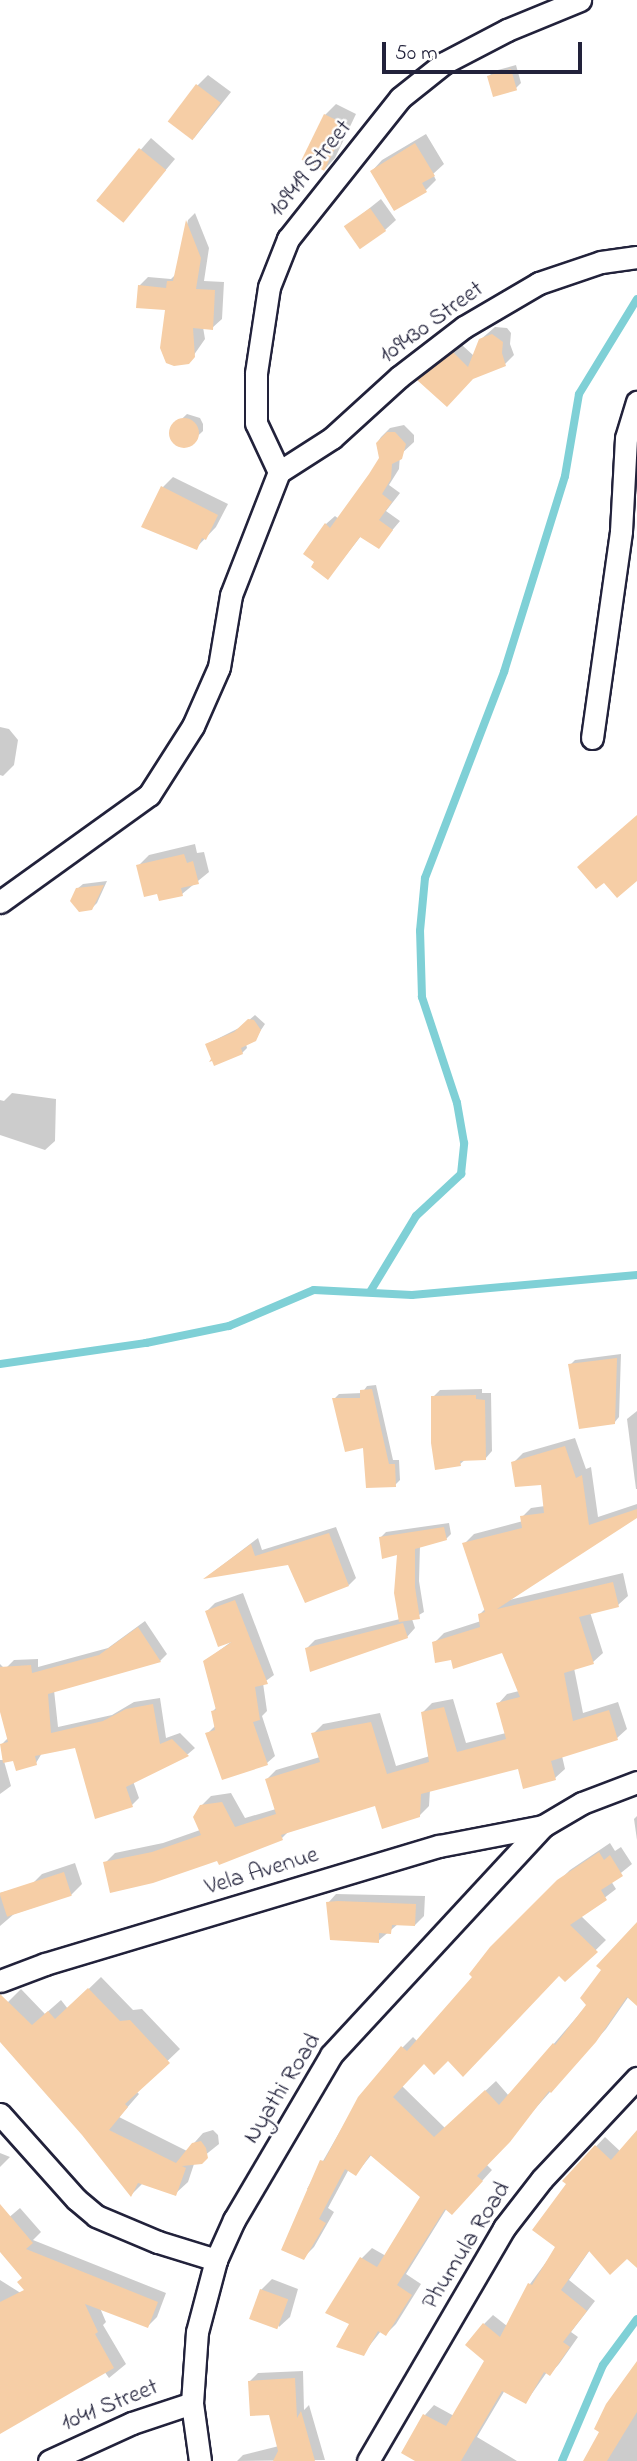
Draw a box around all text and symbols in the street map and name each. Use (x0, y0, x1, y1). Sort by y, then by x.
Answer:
scale bar (385, 28, 584, 72)
text: 50 m (395, 39, 438, 69)
street label: 109419 Street (263, 115, 359, 223)
street label: 109430 Street (374, 276, 490, 370)
street label: Vela Avenue (202, 1841, 322, 1903)
street label: Nyathi Road (238, 2029, 328, 2149)
street label: Phumula Road (416, 2177, 518, 2315)
street label: 1041 Street (57, 2374, 163, 2438)

